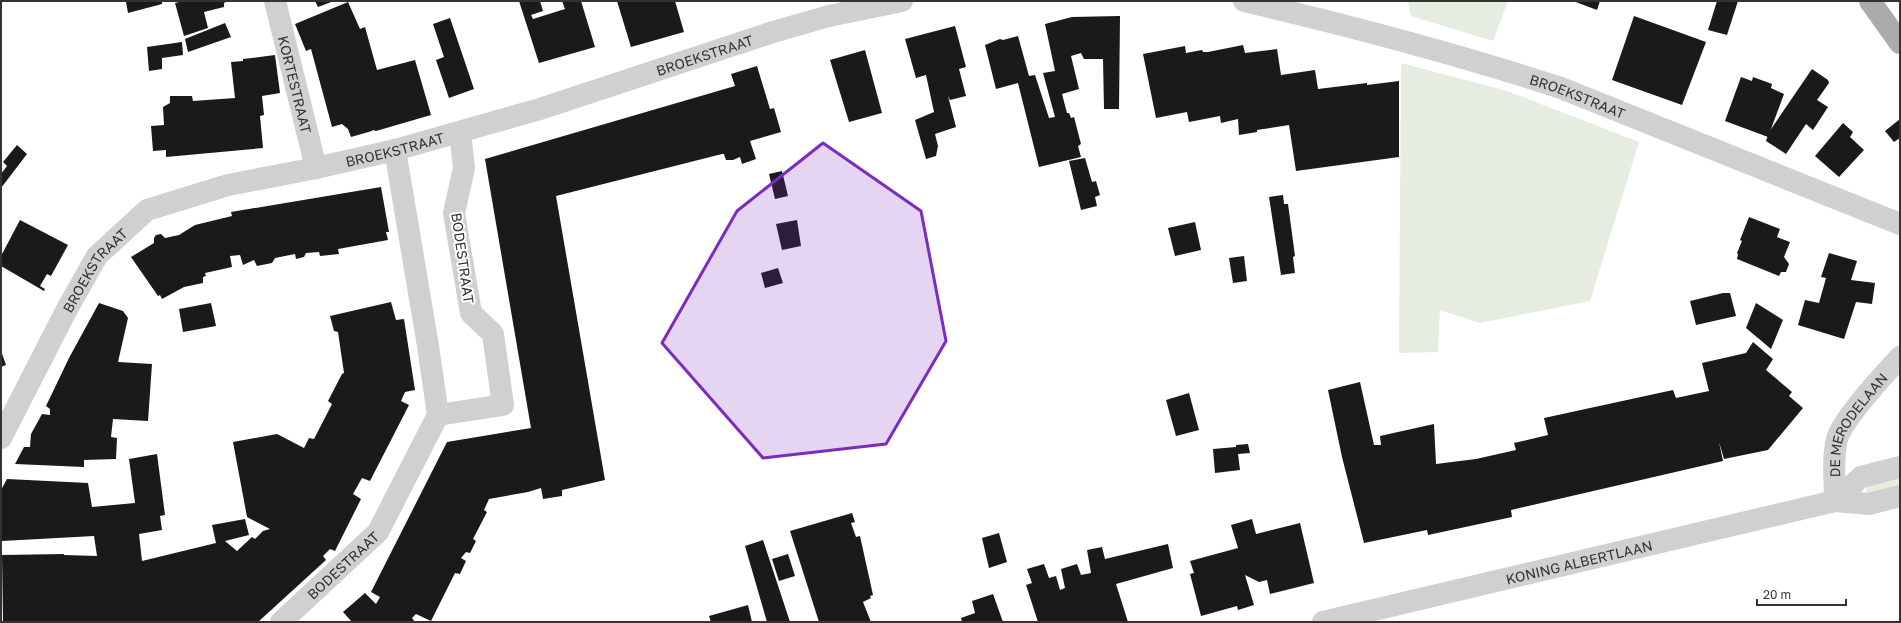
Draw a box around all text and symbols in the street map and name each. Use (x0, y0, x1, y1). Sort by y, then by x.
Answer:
street label: BROEKSTRAAT (654, 31, 755, 79)
street label: KORTESTRAAT (275, 34, 316, 135)
street label: BROEKSTRAAT (1528, 70, 1628, 122)
street label: BROEKSTRAAT (344, 128, 446, 170)
street label: BODESTRAAT (448, 211, 478, 305)
street label: BROEKSTRAAT (58, 224, 131, 315)
street label: DE MERODELAAN (1826, 369, 1891, 478)
street label: BODESTRAAT (303, 527, 382, 602)
street label: KONING ALBERTLAAN (1504, 536, 1654, 587)
scale bar (1757, 581, 1846, 607)
text: 20 m (1763, 587, 1791, 602)

